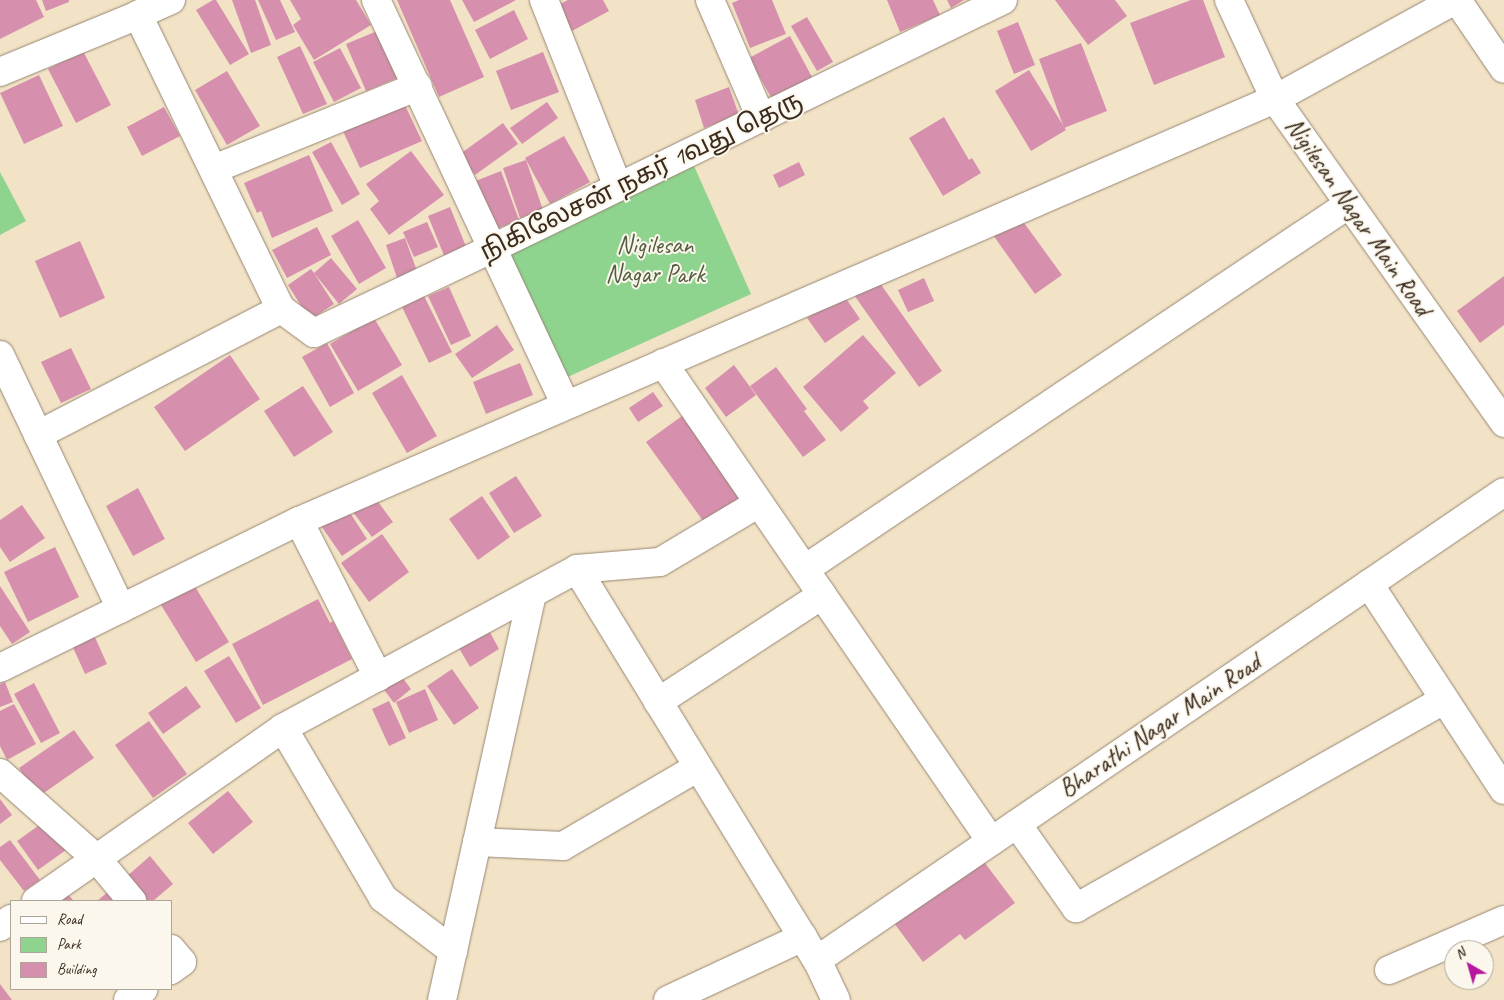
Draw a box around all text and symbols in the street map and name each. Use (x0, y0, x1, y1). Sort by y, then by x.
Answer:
street label: நிகிலேசன் நகர் 1வது தெரு (475, 85, 807, 267)
street label: Nigilesan Nagar Main Road (1278, 112, 1438, 322)
park label: Nigilesan Nagar Park (605, 231, 705, 290)
street label: Bharathi Nagar Main Road (1053, 647, 1267, 805)
legend (10, 900, 172, 990)
text: Road (57, 910, 82, 929)
text: Park (57, 935, 81, 954)
north arrow (1444, 940, 1494, 990)
text: N (1451, 944, 1469, 963)
text: Building (57, 960, 96, 979)

